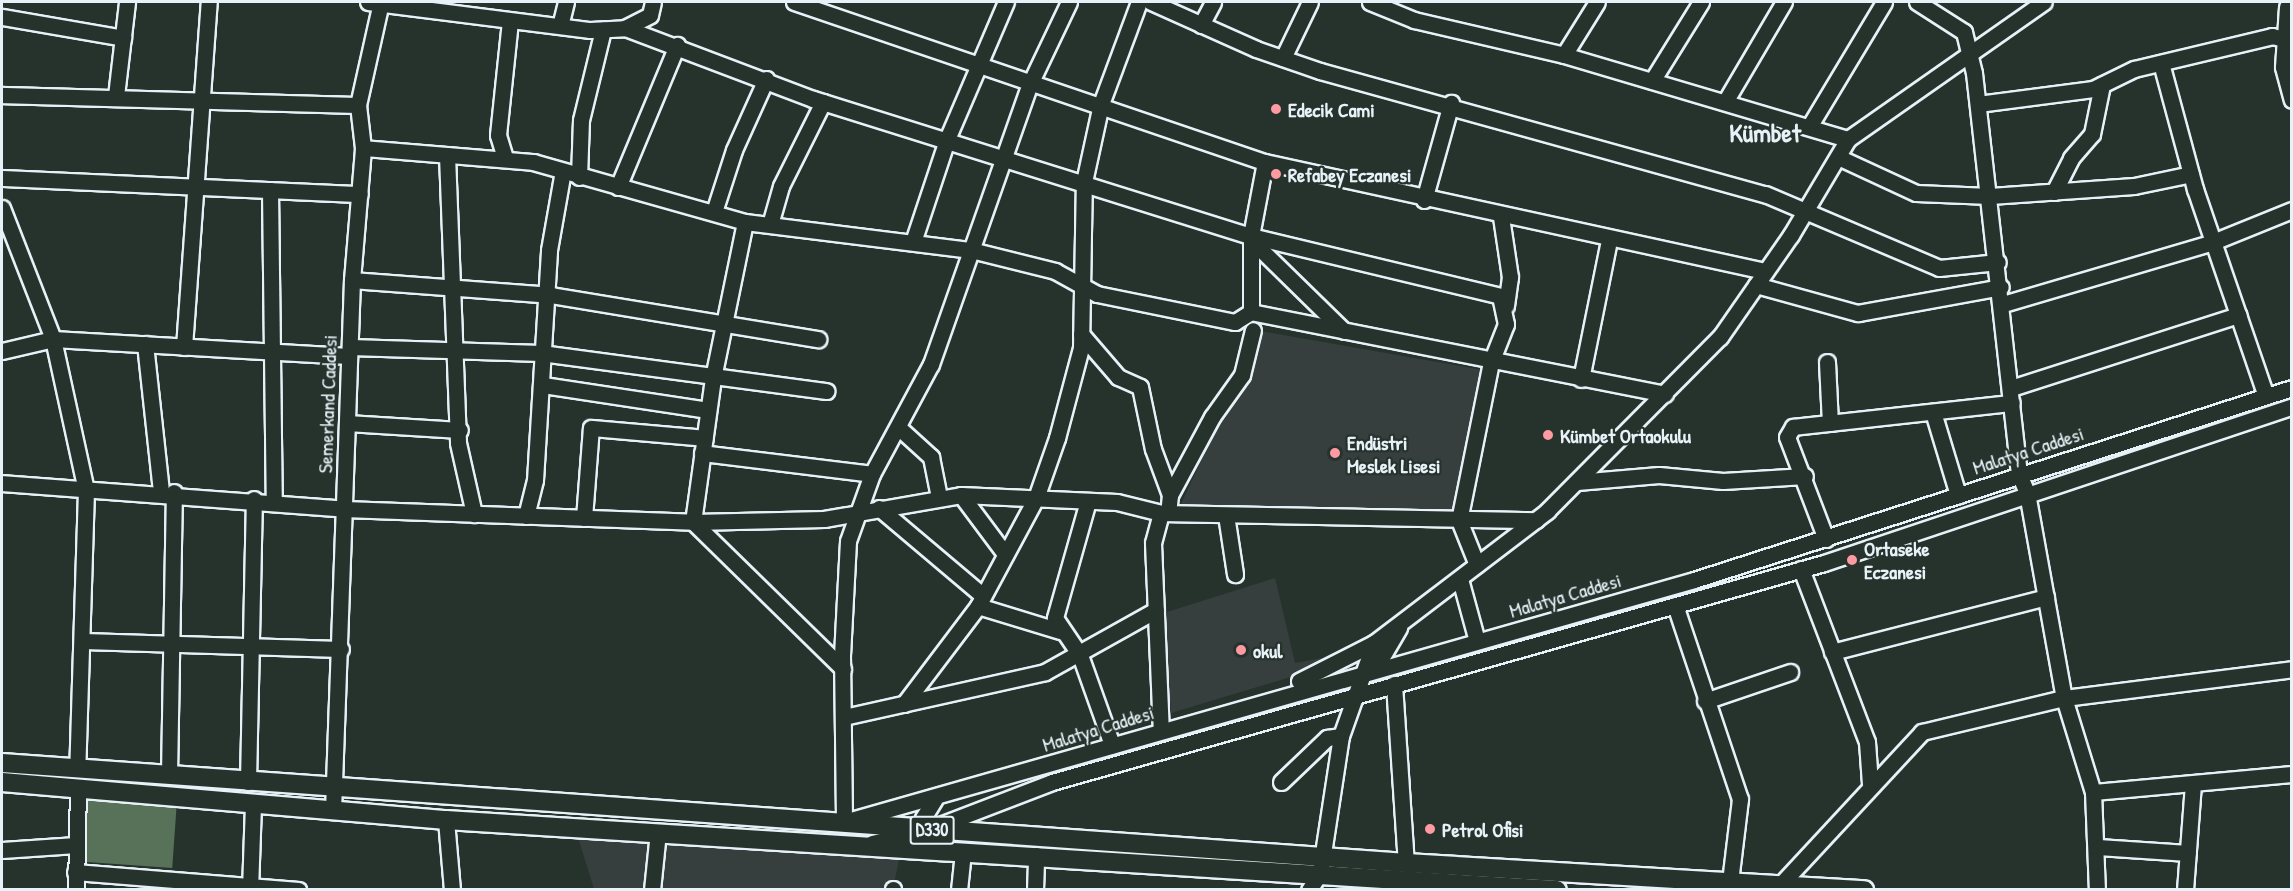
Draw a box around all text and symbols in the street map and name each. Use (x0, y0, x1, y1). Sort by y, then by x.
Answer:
place label: Edecik Cami (1288, 97, 1375, 121)
marker: Edecik Cami (1269, 102, 1283, 116)
district label: Kümbet (1729, 117, 1801, 149)
place label: Refabey Eczanesi (1288, 162, 1411, 186)
marker: Refabey Eczanesi (1269, 167, 1283, 181)
street label: Semerkand Caddesi (313, 334, 341, 474)
street label: Malatya Caddesi (1970, 421, 2086, 479)
place label: Kümbet Ortaokulu (1560, 423, 1691, 447)
marker: Kümbet Ortaokulu (1541, 428, 1555, 442)
place label: Endüstri Meslek Lisesi (1347, 430, 1440, 477)
marker: Endüstri Meslek Lisesi (1328, 446, 1342, 460)
place label: Ortaseke Eczanesi (1864, 536, 1929, 583)
marker: Ortaseke Eczanesi (1845, 553, 1859, 567)
street label: Malatya Caddesi (1506, 568, 1624, 622)
place label: okul (1253, 638, 1283, 662)
marker: okul (1234, 643, 1248, 657)
street label: Malatya Caddesi (1039, 700, 1157, 756)
road number: D330 (910, 815, 954, 845)
place label: Petrol Ofisi (1442, 817, 1523, 841)
marker: Petrol Ofisi (1423, 822, 1437, 836)

